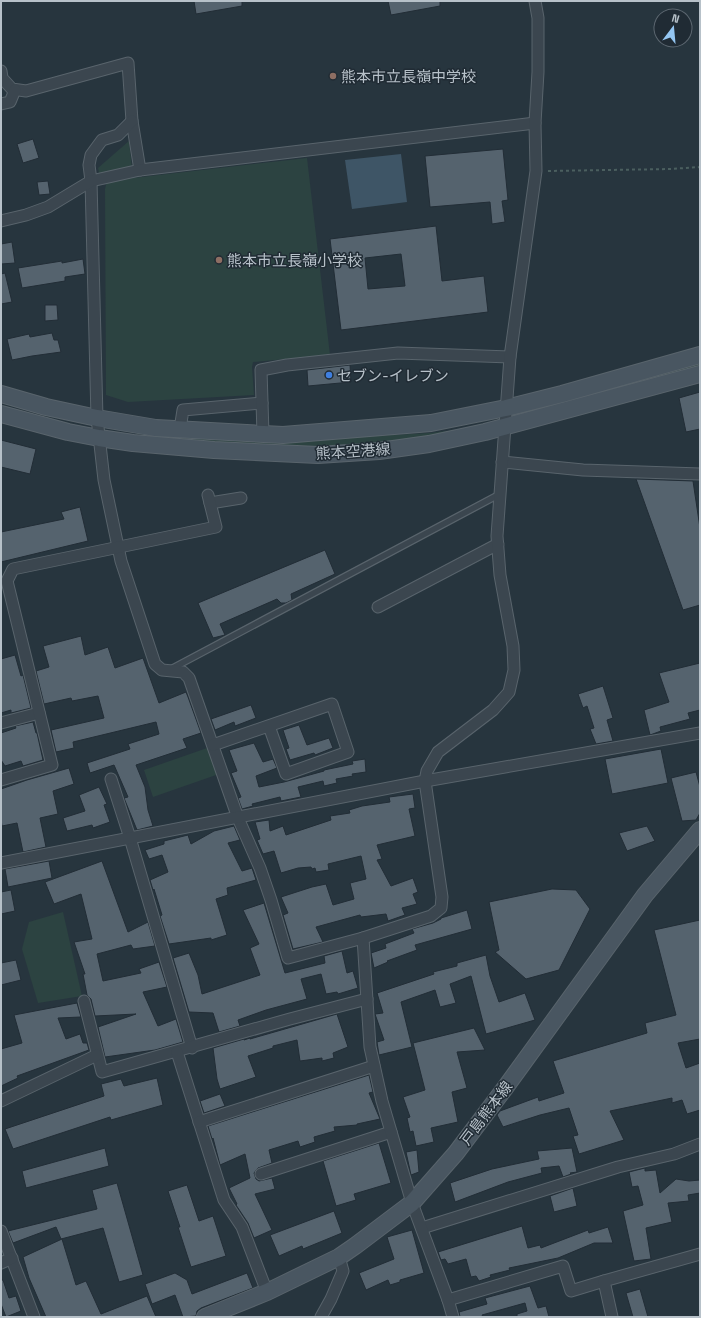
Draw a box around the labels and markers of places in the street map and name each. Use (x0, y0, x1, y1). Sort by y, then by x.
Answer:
place label: 熊本市立長嶺中学校 (341, 67, 476, 86)
marker: 熊本市立長嶺中学校 (328, 71, 338, 81)
place label: 熊本市立長嶺小学校 (227, 251, 362, 270)
marker: 熊本市立長嶺小学校 (214, 255, 224, 265)
place label: セブン-イレブン (337, 366, 449, 385)
marker: セブン-イレブン (324, 370, 334, 380)

